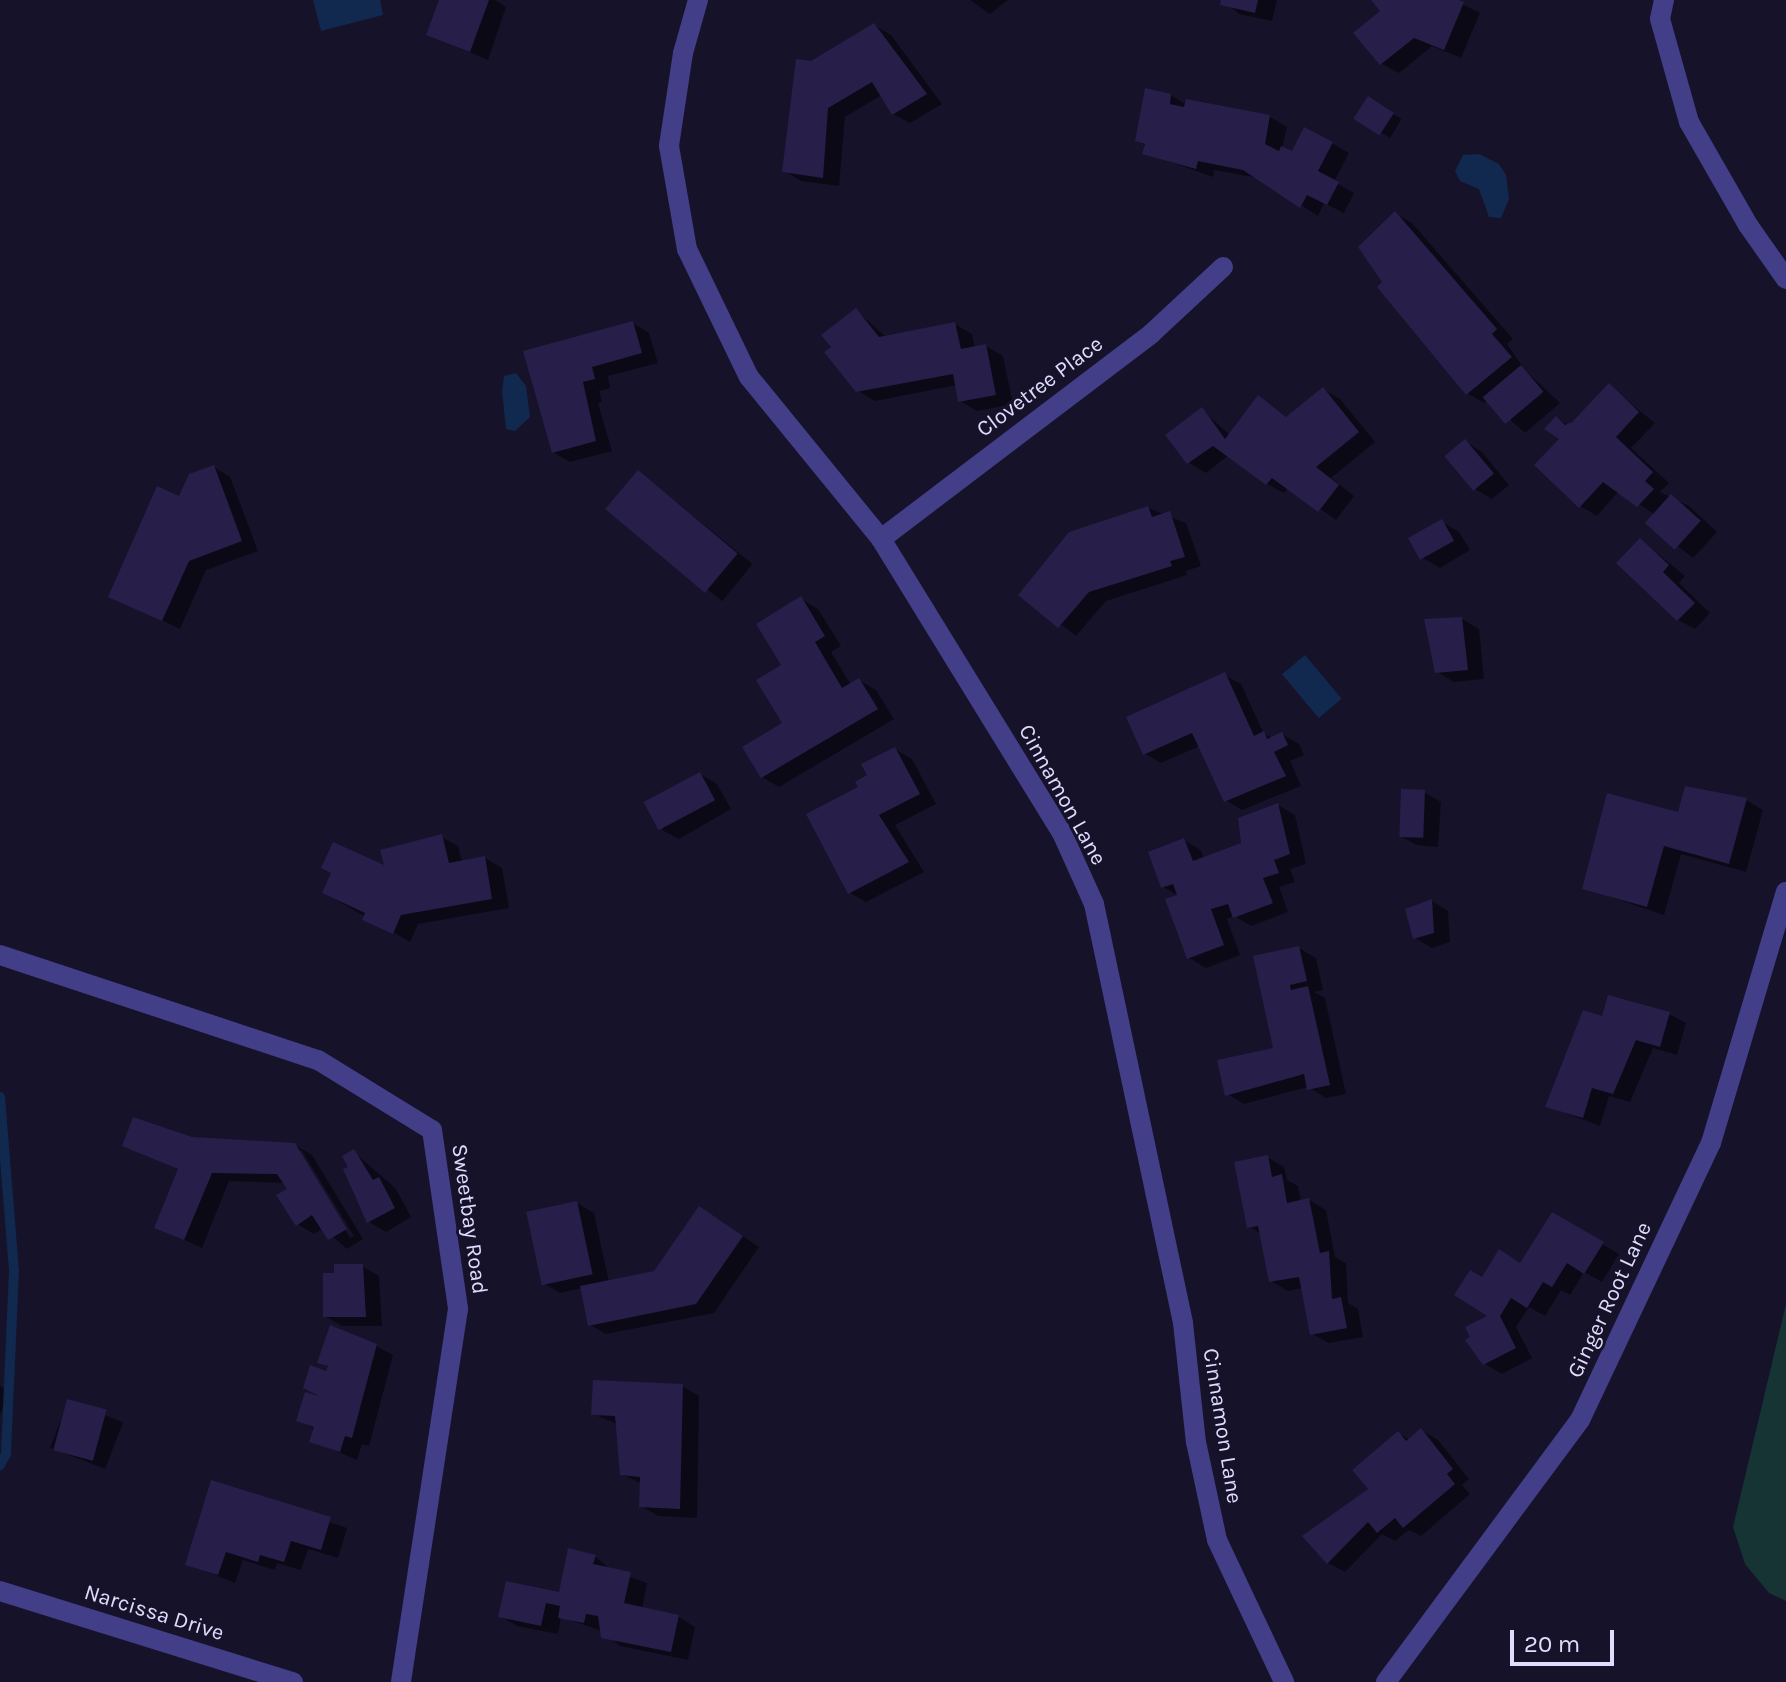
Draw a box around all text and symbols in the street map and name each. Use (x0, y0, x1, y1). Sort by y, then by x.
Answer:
street label: Clovetree Place (972, 331, 1108, 443)
street label: Cinnamon Lane (1012, 720, 1112, 870)
street label: Sweetbay Road (445, 1142, 493, 1296)
street label: Ginger Root Lane (1562, 1218, 1658, 1382)
street label: Cinnamon Lane (1197, 1347, 1247, 1505)
street label: Narcissa Drive (81, 1579, 227, 1647)
scale bar (1514, 1614, 1618, 1664)
text: 20 m (1524, 1630, 1580, 1658)

